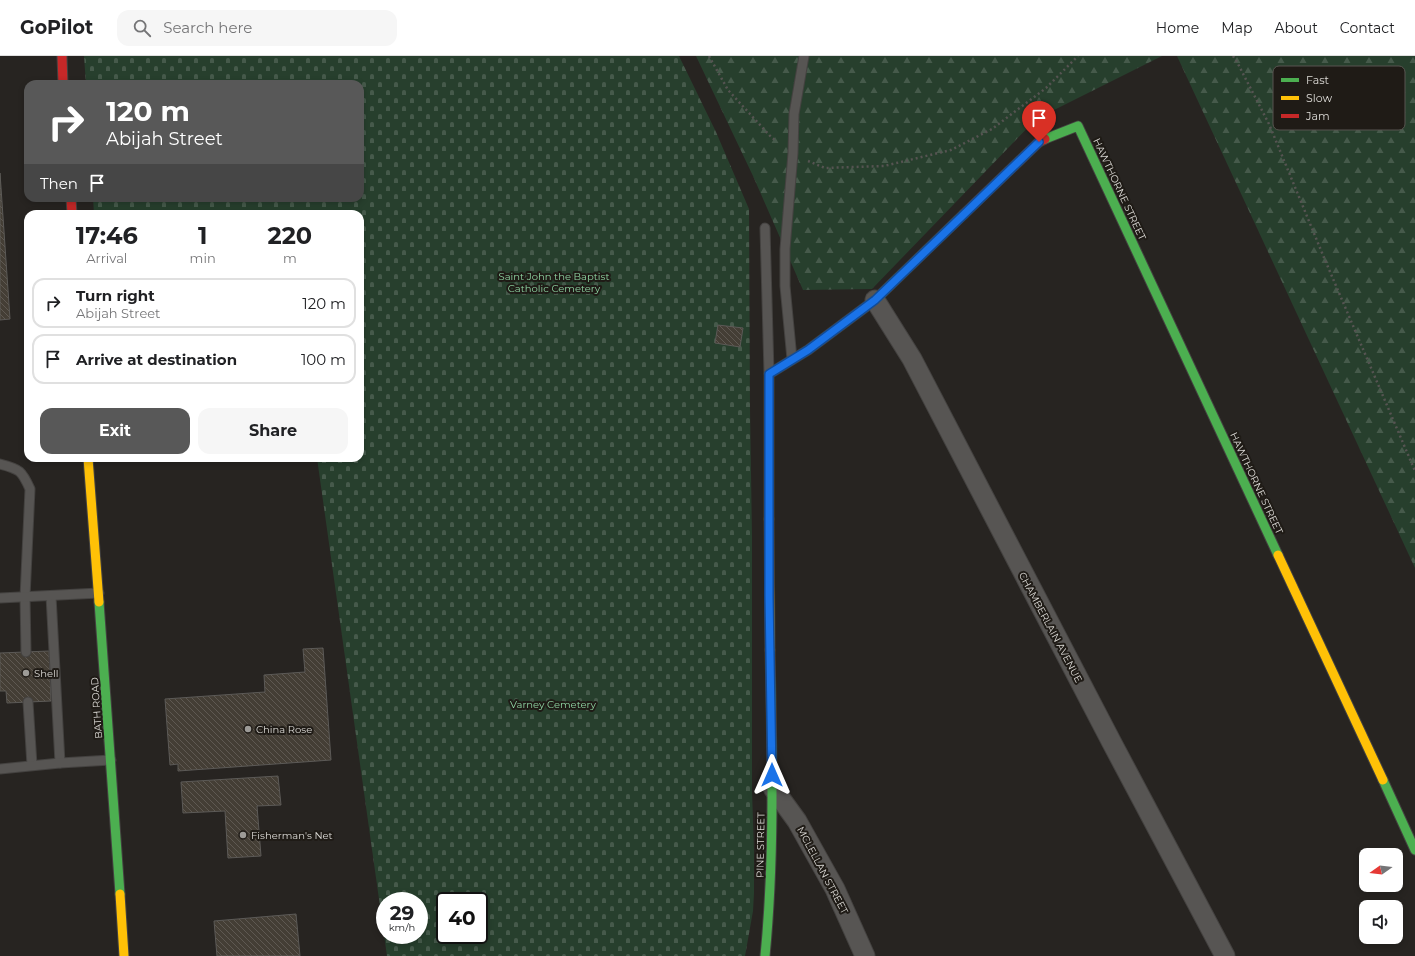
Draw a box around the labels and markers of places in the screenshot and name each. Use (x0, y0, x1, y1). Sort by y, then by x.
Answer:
pin (1022, 101, 1056, 142)
place label: Shell (34, 667, 58, 680)
marker: Shell (21, 668, 31, 678)
place label: China Rose (256, 723, 312, 736)
marker: China Rose (243, 724, 253, 734)
place label: Fisherman's Net (251, 829, 333, 842)
marker: Fisherman's Net (238, 830, 248, 840)

